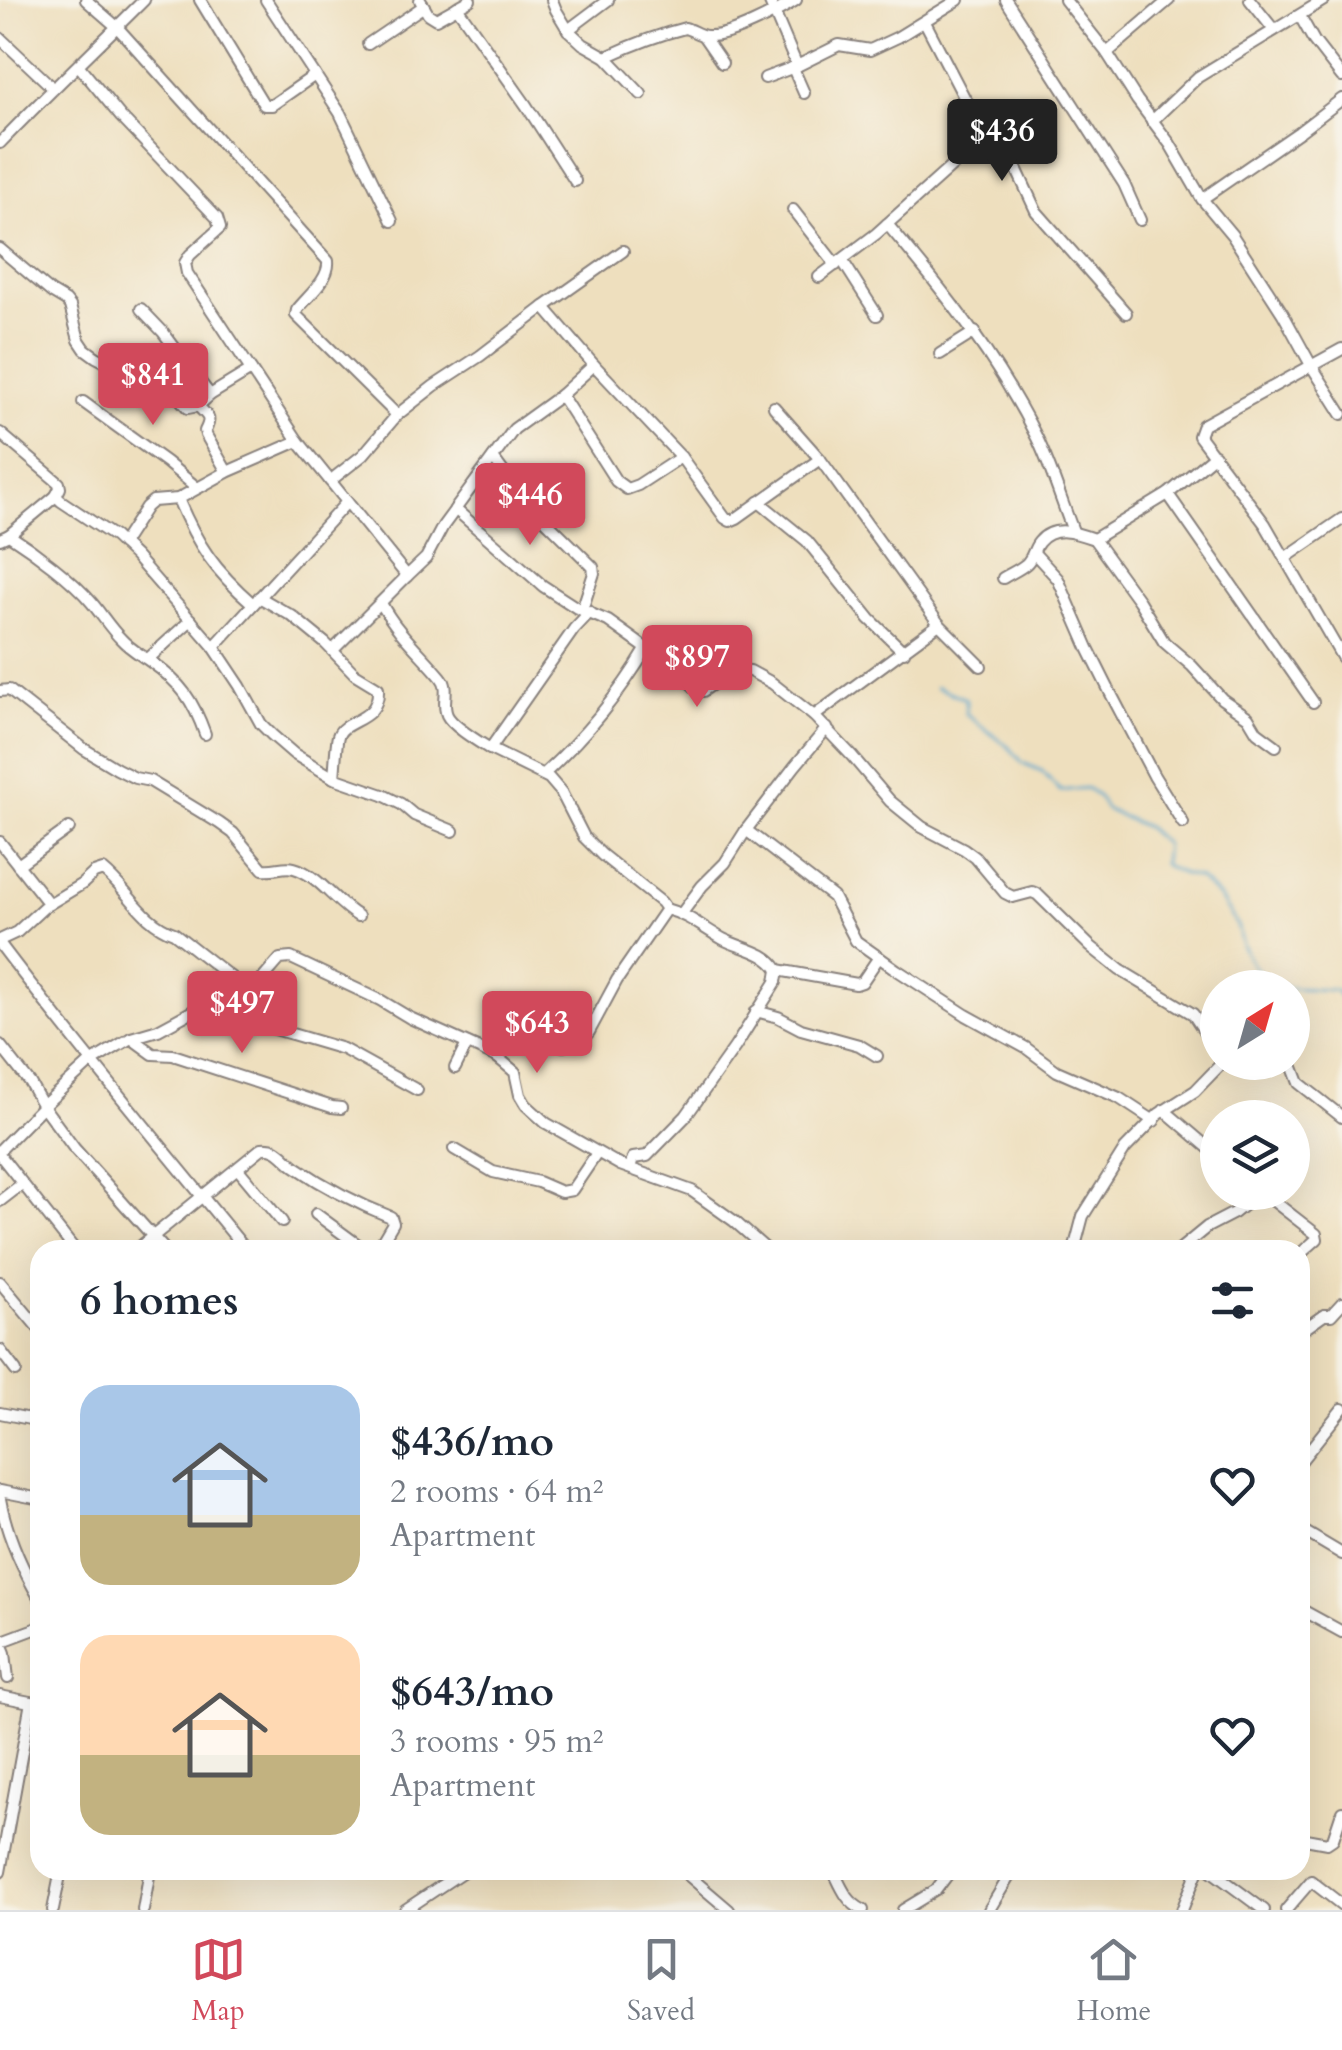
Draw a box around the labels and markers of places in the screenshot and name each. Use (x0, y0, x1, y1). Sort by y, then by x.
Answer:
pin: $436 (943, 99, 1061, 184)
pin: $841 (94, 343, 212, 428)
pin: $446 (471, 463, 589, 548)
pin: $897 (638, 625, 756, 710)
pin: $497 (183, 971, 301, 1056)
pin: $643 (478, 991, 596, 1076)

